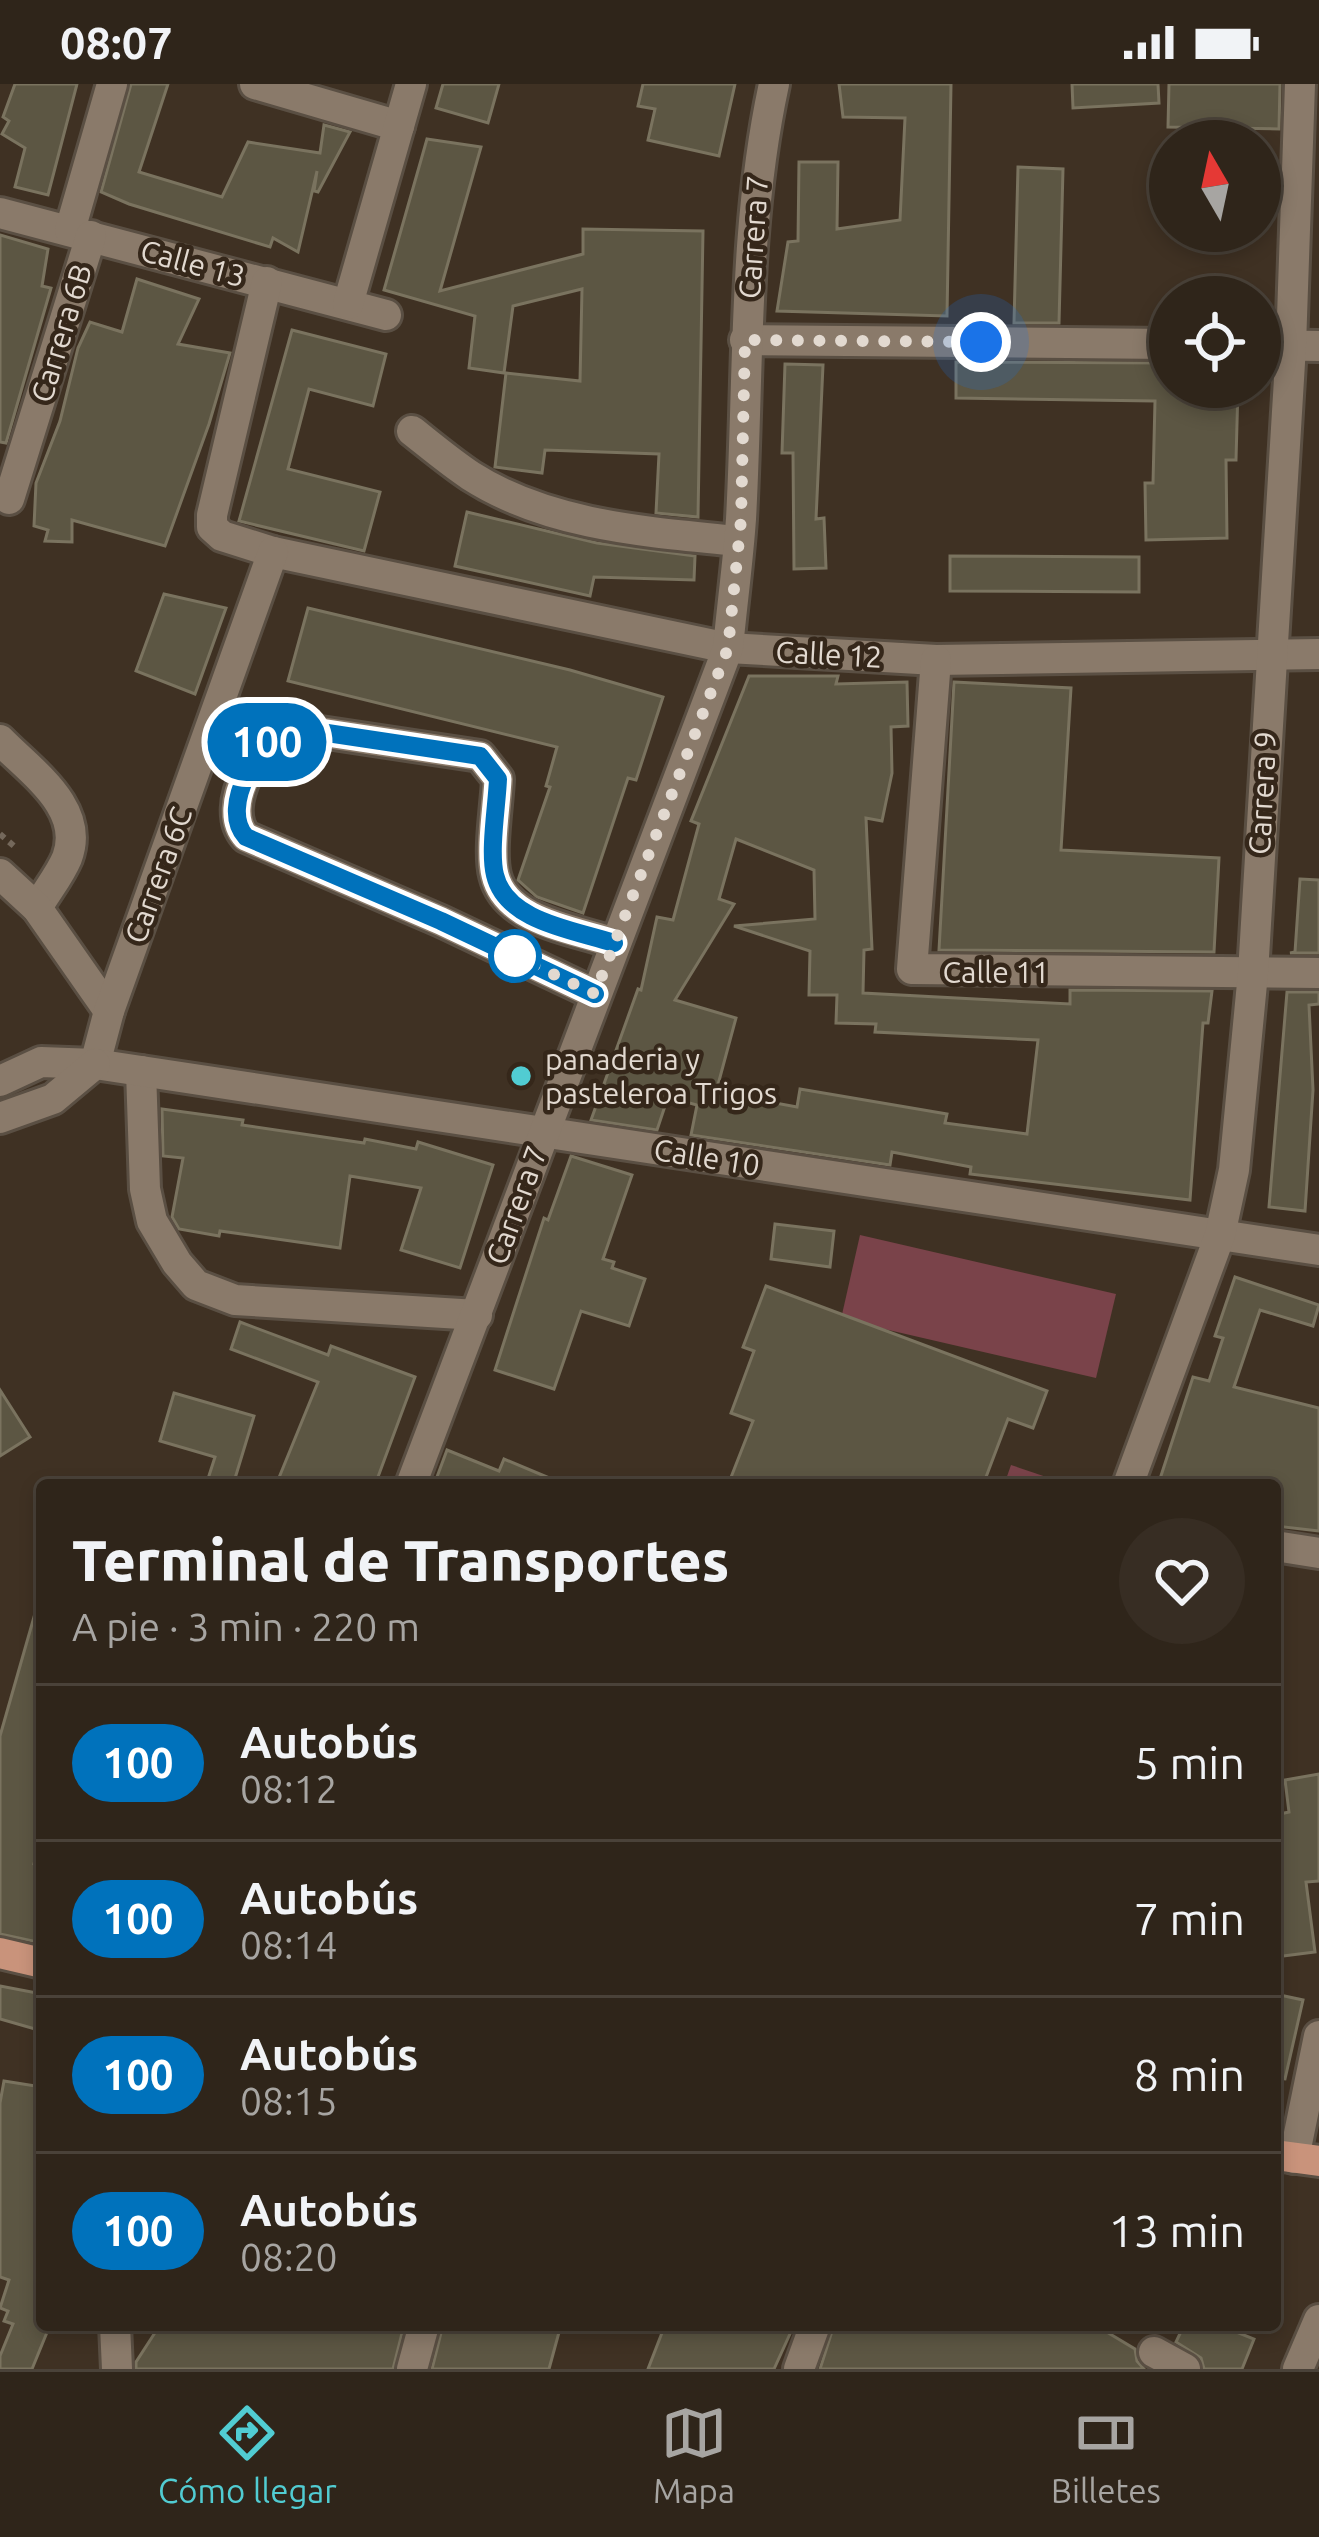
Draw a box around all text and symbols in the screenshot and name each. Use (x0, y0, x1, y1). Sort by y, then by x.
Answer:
text: 08:07 (60, 17, 173, 68)
north arrow (1149, 120, 1281, 252)
map controls (1149, 120, 1281, 408)
street label: Carrera 7 (732, 174, 774, 300)
street label: Calle 13 (137, 233, 249, 293)
street label: Carrera 6B (24, 260, 98, 406)
button: locate (1149, 276, 1281, 408)
your location (951, 312, 1011, 372)
street label: Calle 12 (775, 634, 883, 674)
line badge: 100 (198, 703, 336, 781)
text: 100 (231, 718, 303, 765)
street label: Carrera 9 (1242, 730, 1282, 856)
street label: Carrera 6C (118, 802, 198, 948)
unlabelled marker (490, 931, 540, 981)
street label: Calle 11 (943, 955, 1049, 989)
place label: panaderia y pasteleroa Trigos (545, 1042, 777, 1110)
marker: panaderia y pasteleroa Trigos (508, 1063, 534, 1089)
street label: Calle 10 (652, 1132, 762, 1182)
street label: Carrera 7 (479, 1141, 553, 1269)
button: heart (1119, 1518, 1245, 1644)
text: Terminal de Transportes (72, 1528, 729, 1592)
text: A pie · 3 min · 220 m (72, 1605, 420, 1648)
text: Autobús (240, 1716, 418, 1767)
text: 5 min (1134, 1737, 1245, 1788)
text: 100 (102, 1739, 174, 1786)
text: 08:12 (240, 1767, 338, 1810)
text: Autobús (240, 1872, 418, 1923)
text: 7 min (1134, 1893, 1245, 1944)
text: 100 (102, 1895, 174, 1942)
text: 08:14 (240, 1923, 338, 1966)
text: Autobús (240, 2028, 418, 2079)
text: 8 min (1134, 2049, 1245, 2100)
text: 100 (102, 2051, 174, 2098)
text: 08:15 (240, 2079, 338, 2122)
text: Autobús (240, 2184, 418, 2235)
text: 13 min (1108, 2205, 1245, 2256)
text: 100 (102, 2207, 174, 2254)
text: 08:20 (240, 2235, 338, 2278)
tab: Cómo llegar (158, 2400, 337, 2509)
tab: Mapa (653, 2400, 735, 2509)
tab: Billetes (1051, 2400, 1161, 2509)

